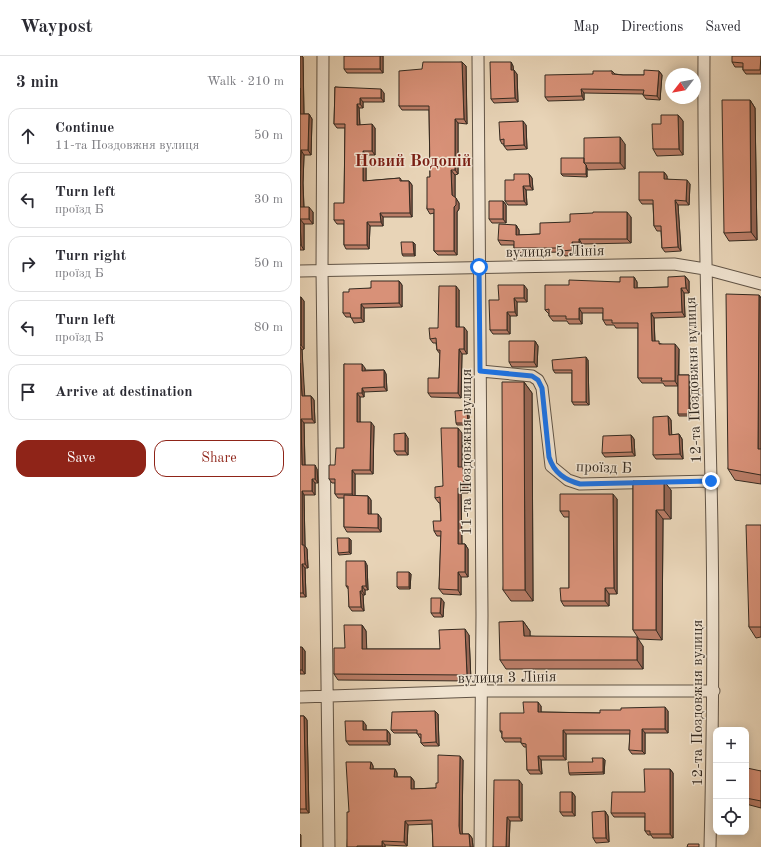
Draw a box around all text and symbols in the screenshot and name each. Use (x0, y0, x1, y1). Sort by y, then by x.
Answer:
text: Waypost (20, 18, 93, 37)
text: Map (573, 20, 599, 34)
text: Directions (621, 20, 683, 34)
text: Saved (705, 20, 741, 34)
north arrow (665, 68, 701, 104)
text: 3 min (16, 74, 59, 91)
text: Walk · 210 m (207, 75, 284, 88)
text: Continue (55, 121, 114, 136)
icon: ahead (17, 125, 39, 147)
text: 50 m (254, 129, 283, 142)
text: 11-та Поздовжня вулиця (55, 139, 199, 152)
district label: Новий Водопій (355, 153, 472, 170)
text: Turn left (55, 185, 115, 200)
icon: left (17, 189, 39, 211)
text: 30 m (254, 193, 283, 206)
text: проїзд Б (55, 203, 104, 216)
street label: вулиця 5 Лінія (505, 244, 605, 261)
text: Turn right (55, 249, 126, 264)
icon: right (17, 253, 39, 275)
text: 50 m (254, 257, 283, 270)
route start (470, 258, 488, 276)
text: проїзд Б (55, 267, 104, 280)
street label: 12-та Поздовжня вулиця (684, 296, 705, 463)
text: Turn left (55, 313, 115, 328)
icon: left (17, 317, 39, 339)
text: 80 m (254, 321, 283, 334)
text: проїзд Б (55, 331, 104, 344)
street label: 11-та Поздовжня вулиця (460, 369, 475, 535)
icon: arrive (17, 381, 39, 403)
text: Arrive at destination (55, 385, 193, 400)
button: Save (16, 440, 146, 477)
button: Share (154, 440, 284, 477)
street label: проїзд Б (576, 460, 632, 477)
route end (702, 472, 720, 490)
street label: 12-та Поздовжня вулиця (691, 620, 706, 786)
street label: вулиця 3 Лінія (457, 670, 557, 687)
map controls (713, 727, 749, 835)
button: + (713, 727, 749, 763)
button: − (713, 763, 749, 799)
button: locate (713, 799, 749, 835)

